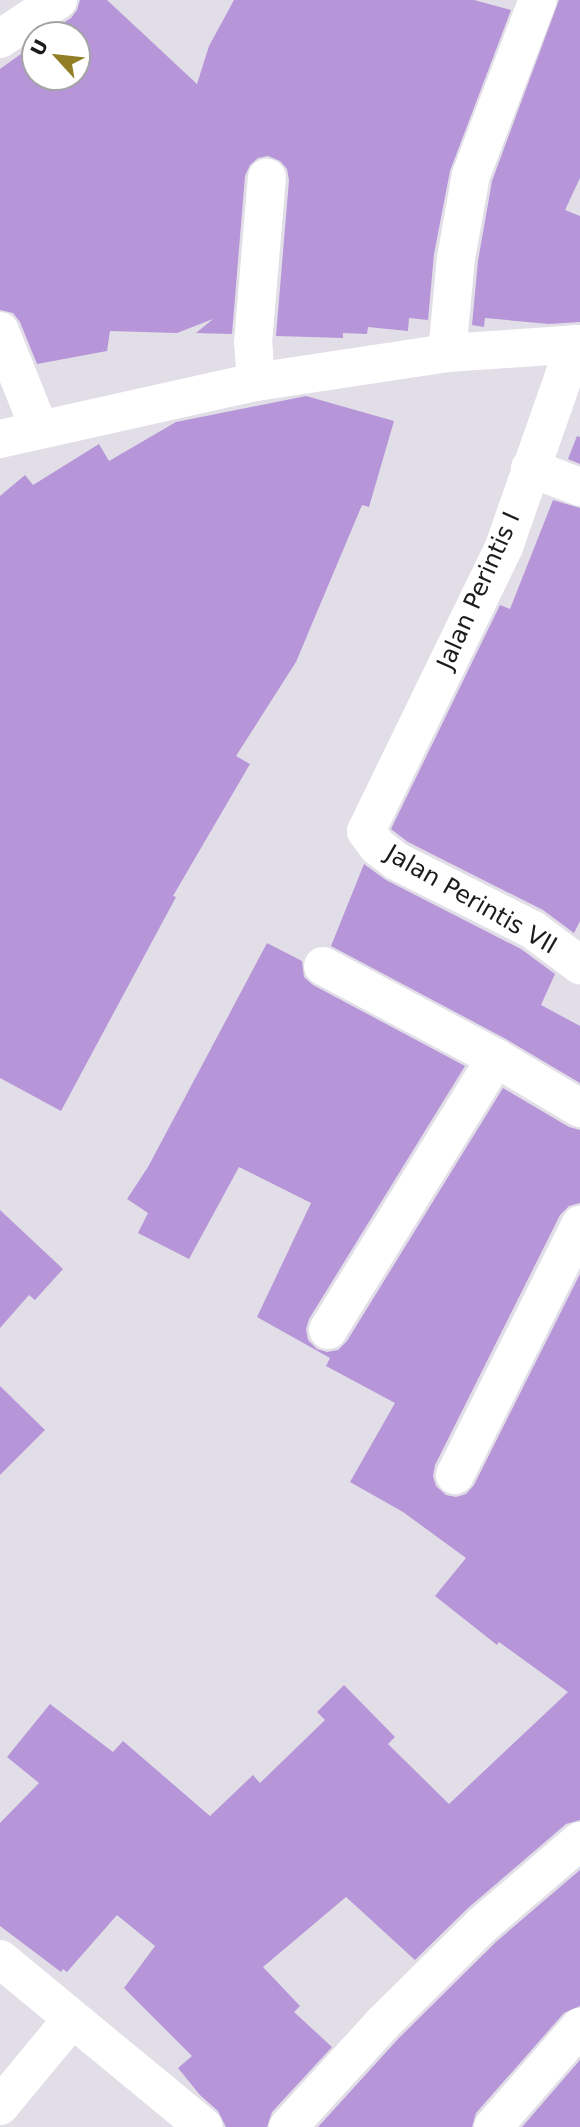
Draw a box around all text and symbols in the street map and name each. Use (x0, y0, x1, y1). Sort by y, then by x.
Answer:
north arrow (21, 21, 91, 91)
text: U (26, 36, 52, 59)
street label: Jalan Perintis I (431, 508, 527, 674)
street label: Jalan Perintis VII (380, 839, 562, 961)

